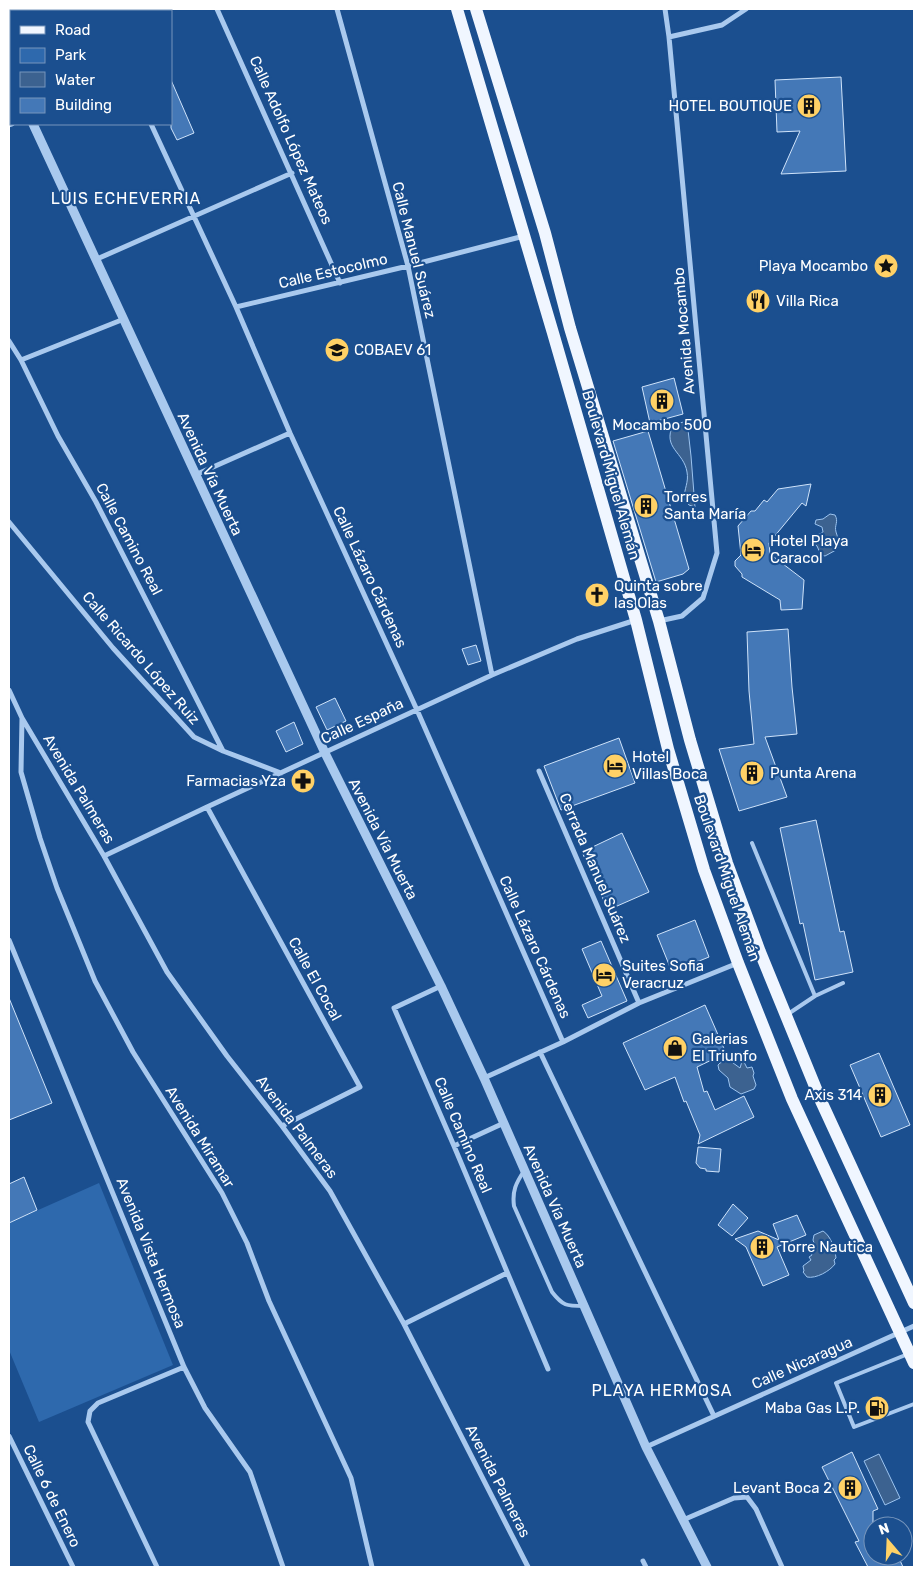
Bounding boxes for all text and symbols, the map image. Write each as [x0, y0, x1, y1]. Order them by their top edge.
legend [10, 10, 172, 125]
text: Road [55, 21, 91, 39]
text: Park [55, 46, 86, 64]
street label: Calle Adolfo López Mateos [246, 53, 336, 227]
text: Water [55, 71, 95, 89]
building icon: HOTEL BOUTIQUE [796, 93, 822, 119]
text: Building [55, 96, 112, 114]
place label: HOTEL BOUTIQUE [669, 97, 792, 115]
street label: Calle Manuel Suárez [388, 180, 440, 320]
district label: LUIS ECHEVERRIA [51, 189, 201, 208]
street label: Calle Estocolmo [277, 250, 389, 292]
place icon: Playa Mocambo [873, 253, 899, 279]
place label: Playa Mocambo [759, 257, 868, 275]
street label: Avenida Mocambo [669, 267, 699, 395]
restaurant icon: Villa Rica [745, 288, 771, 314]
place label: Villa Rica [776, 292, 839, 310]
school or university icon: COBAEV 61 [324, 337, 350, 363]
place label: COBAEV 61 [354, 341, 431, 359]
street label: Boulevard Miguel Alemán [578, 388, 644, 562]
building icon: Mocambo 500 [649, 388, 675, 414]
street label: Avenida Vía Muerta [174, 410, 246, 538]
place label: Mocambo 500 [612, 416, 712, 434]
street label: Calle Camino Real [92, 480, 166, 598]
place label: Torres Santa María [664, 488, 746, 523]
building icon: Torres Santa María [633, 493, 659, 519]
street label: Calle Lázaro Cárdenas [329, 503, 411, 651]
place label: Hotel Playa Caracol [770, 532, 849, 567]
hotel icon: Hotel Playa Caracol [740, 537, 766, 563]
place label: Quinta sobre las Olas [614, 577, 703, 612]
church icon: Quinta sobre las Olas [584, 582, 610, 608]
street label: Calle Ricardo López Ruiz [78, 588, 204, 728]
street label: Calle España [318, 694, 406, 748]
street label: Avenida Palmeras [39, 731, 119, 847]
place label: Hotel Villas Boca [632, 748, 708, 783]
hotel icon: Hotel Villas Boca [602, 753, 628, 779]
building icon: Punta Arena [739, 760, 765, 786]
place label: Punta Arena [770, 764, 856, 782]
pharmacy icon: Farmacias Yza [290, 768, 316, 794]
place label: Farmacias Yza [186, 772, 286, 790]
street label: Avenida Vía Muerta [345, 775, 421, 903]
street label: Cerrada Manuel Suárez [555, 790, 635, 946]
street label: Boulevard Miguel Alemán [690, 792, 764, 964]
street label: Calle Lázaro Cárdenas [495, 873, 575, 1021]
street label: Calle El Cocal [285, 934, 345, 1024]
place label: Suites Sofia Veracruz [622, 957, 704, 992]
hotel icon: Suites Sofia Veracruz [591, 962, 617, 988]
place label: Galerias El Triunfo [692, 1030, 757, 1065]
shop icon: Galerias El Triunfo [662, 1035, 688, 1061]
street label: Avenida Palmeras [252, 1072, 342, 1182]
street label: Calle Camino Real [430, 1074, 496, 1196]
building icon: Axis 314 [867, 1082, 893, 1108]
street label: Avenida Miramar [162, 1083, 239, 1191]
place label: Axis 314 [804, 1086, 862, 1104]
street label: Avenida Vía Muerta [520, 1141, 590, 1271]
street label: Avenida Vista Hermosa [113, 1175, 189, 1331]
building icon: Torre Nautica [749, 1234, 775, 1260]
place label: Torre Nautica [780, 1238, 873, 1256]
street label: Calle Nicaragua [749, 1333, 855, 1393]
district label: PLAYA HERMOSA [592, 1381, 732, 1400]
fuel station icon: Maba Gas L.P. [864, 1395, 890, 1421]
place label: Maba Gas L.P. [765, 1399, 860, 1417]
street label: Avenida Palmeras [462, 1422, 534, 1541]
street label: Calle 6 de Enero [19, 1442, 85, 1550]
building icon: Levant Boca 2 [837, 1475, 863, 1501]
place label: Levant Boca 2 [733, 1479, 832, 1497]
north arrow [863, 1516, 913, 1566]
text: N [876, 1520, 891, 1539]

